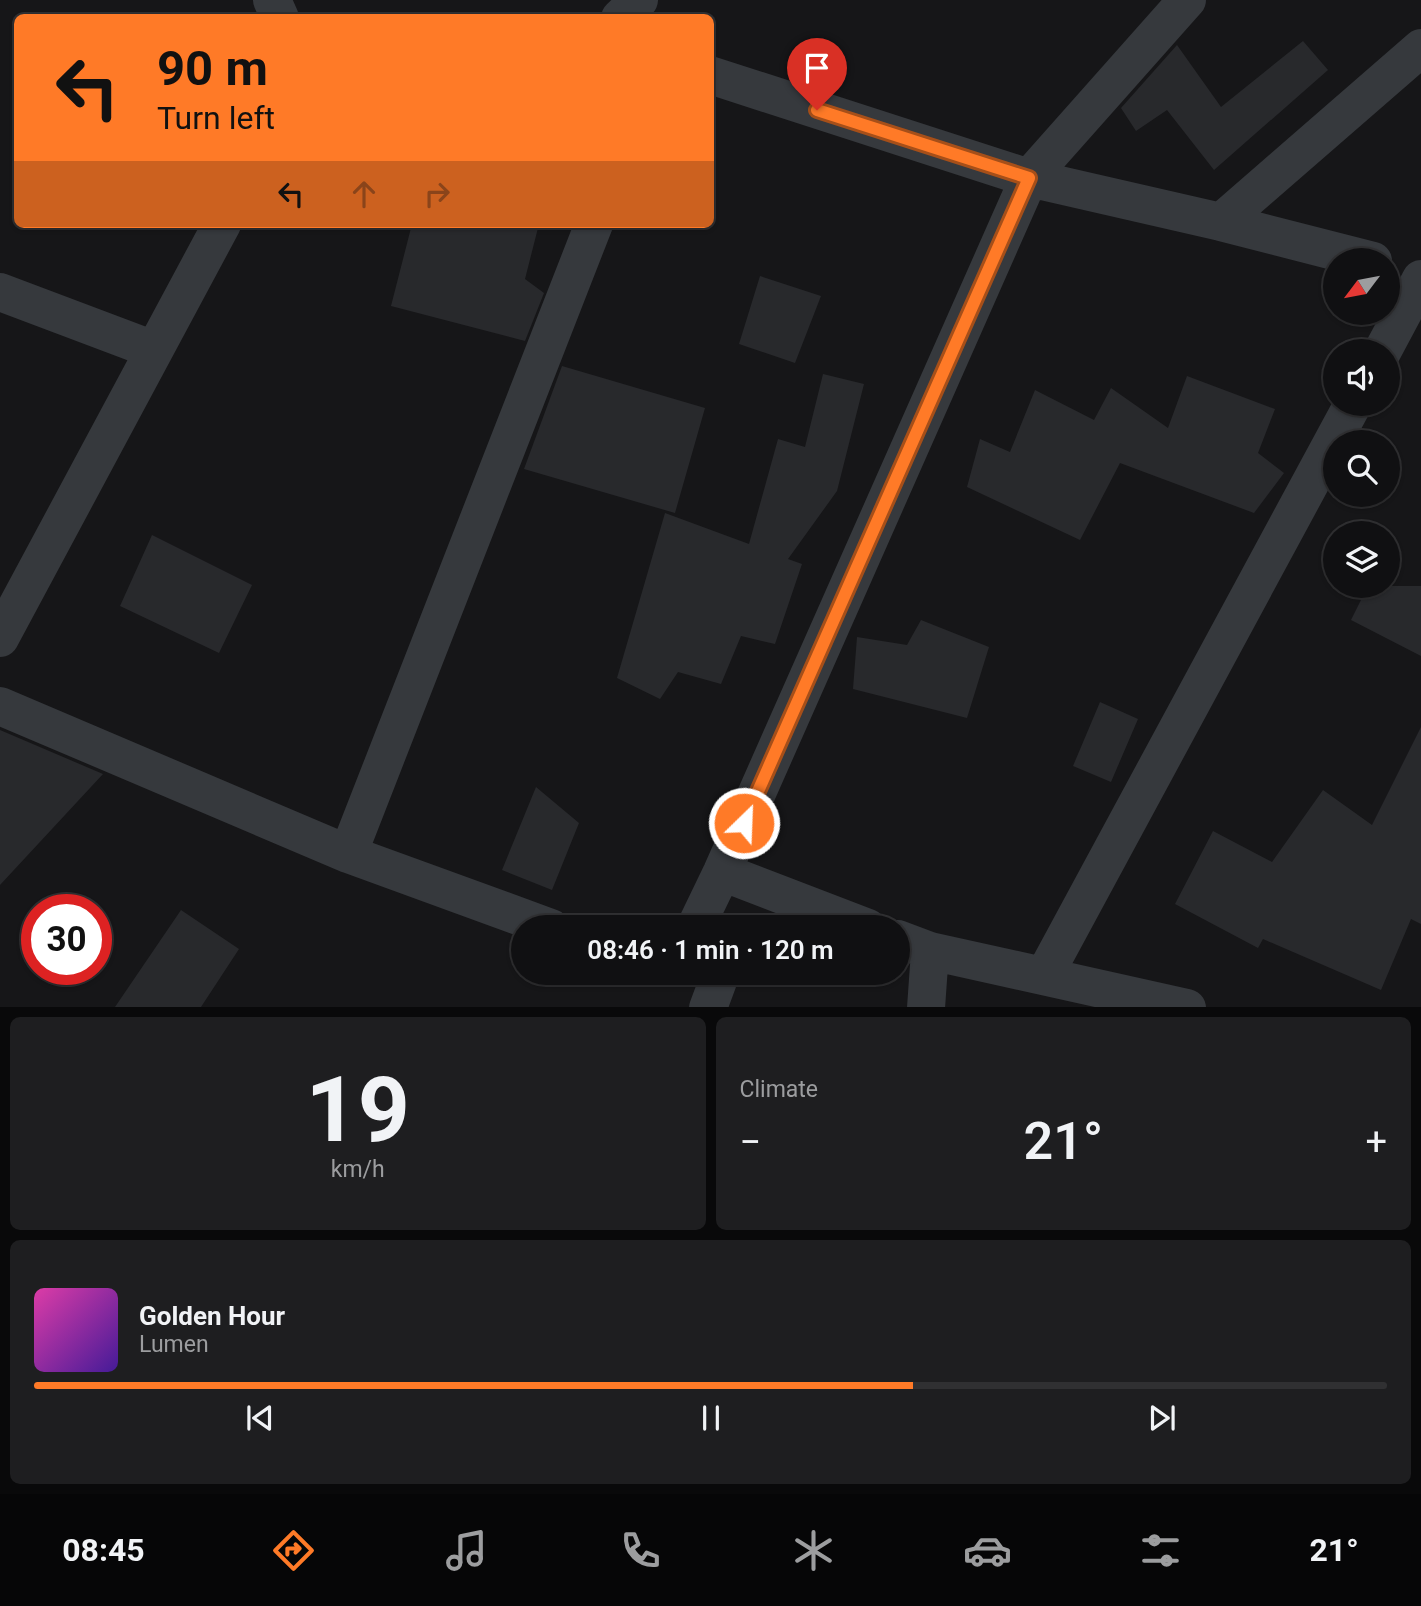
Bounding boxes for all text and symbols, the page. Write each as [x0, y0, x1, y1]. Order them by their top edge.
pin [787, 38, 847, 110]
text: 90 m [157, 40, 268, 97]
icon: left [42, 42, 133, 133]
icon: arrive [798, 49, 836, 87]
text: Turn left [157, 99, 275, 137]
icon: left [272, 175, 310, 213]
icon: ahead [345, 175, 383, 213]
icon: right [418, 175, 456, 213]
north arrow [1323, 248, 1400, 326]
map controls [1323, 248, 1400, 598]
button: sound [1323, 339, 1400, 416]
button: search [1323, 430, 1400, 507]
button: layers [1323, 521, 1400, 598]
position arrow [707, 786, 781, 860]
speed limit sign: 30 [21, 894, 112, 985]
text: 08:46 · 1 min · 120 m [587, 935, 834, 965]
text: 19 [306, 1057, 410, 1163]
text: Climate [740, 1076, 818, 1103]
text: 21° [1024, 1111, 1103, 1172]
text: − [740, 1120, 761, 1164]
text: + [1365, 1120, 1387, 1164]
text: km/h [331, 1156, 385, 1183]
text: Golden Hour [139, 1301, 285, 1331]
text: Lumen [139, 1331, 209, 1358]
icon: previous [241, 1399, 279, 1437]
icon: pause [692, 1399, 730, 1437]
icon: next [1143, 1399, 1181, 1437]
icon: directions [269, 1526, 318, 1575]
icon: music [442, 1526, 491, 1575]
icon: phone [616, 1526, 665, 1575]
icon: climate [789, 1526, 838, 1575]
icon: car [963, 1526, 1012, 1575]
icon: filters [1136, 1526, 1185, 1575]
text: 08:45 [62, 1531, 145, 1569]
text: 21° [1310, 1531, 1359, 1569]

